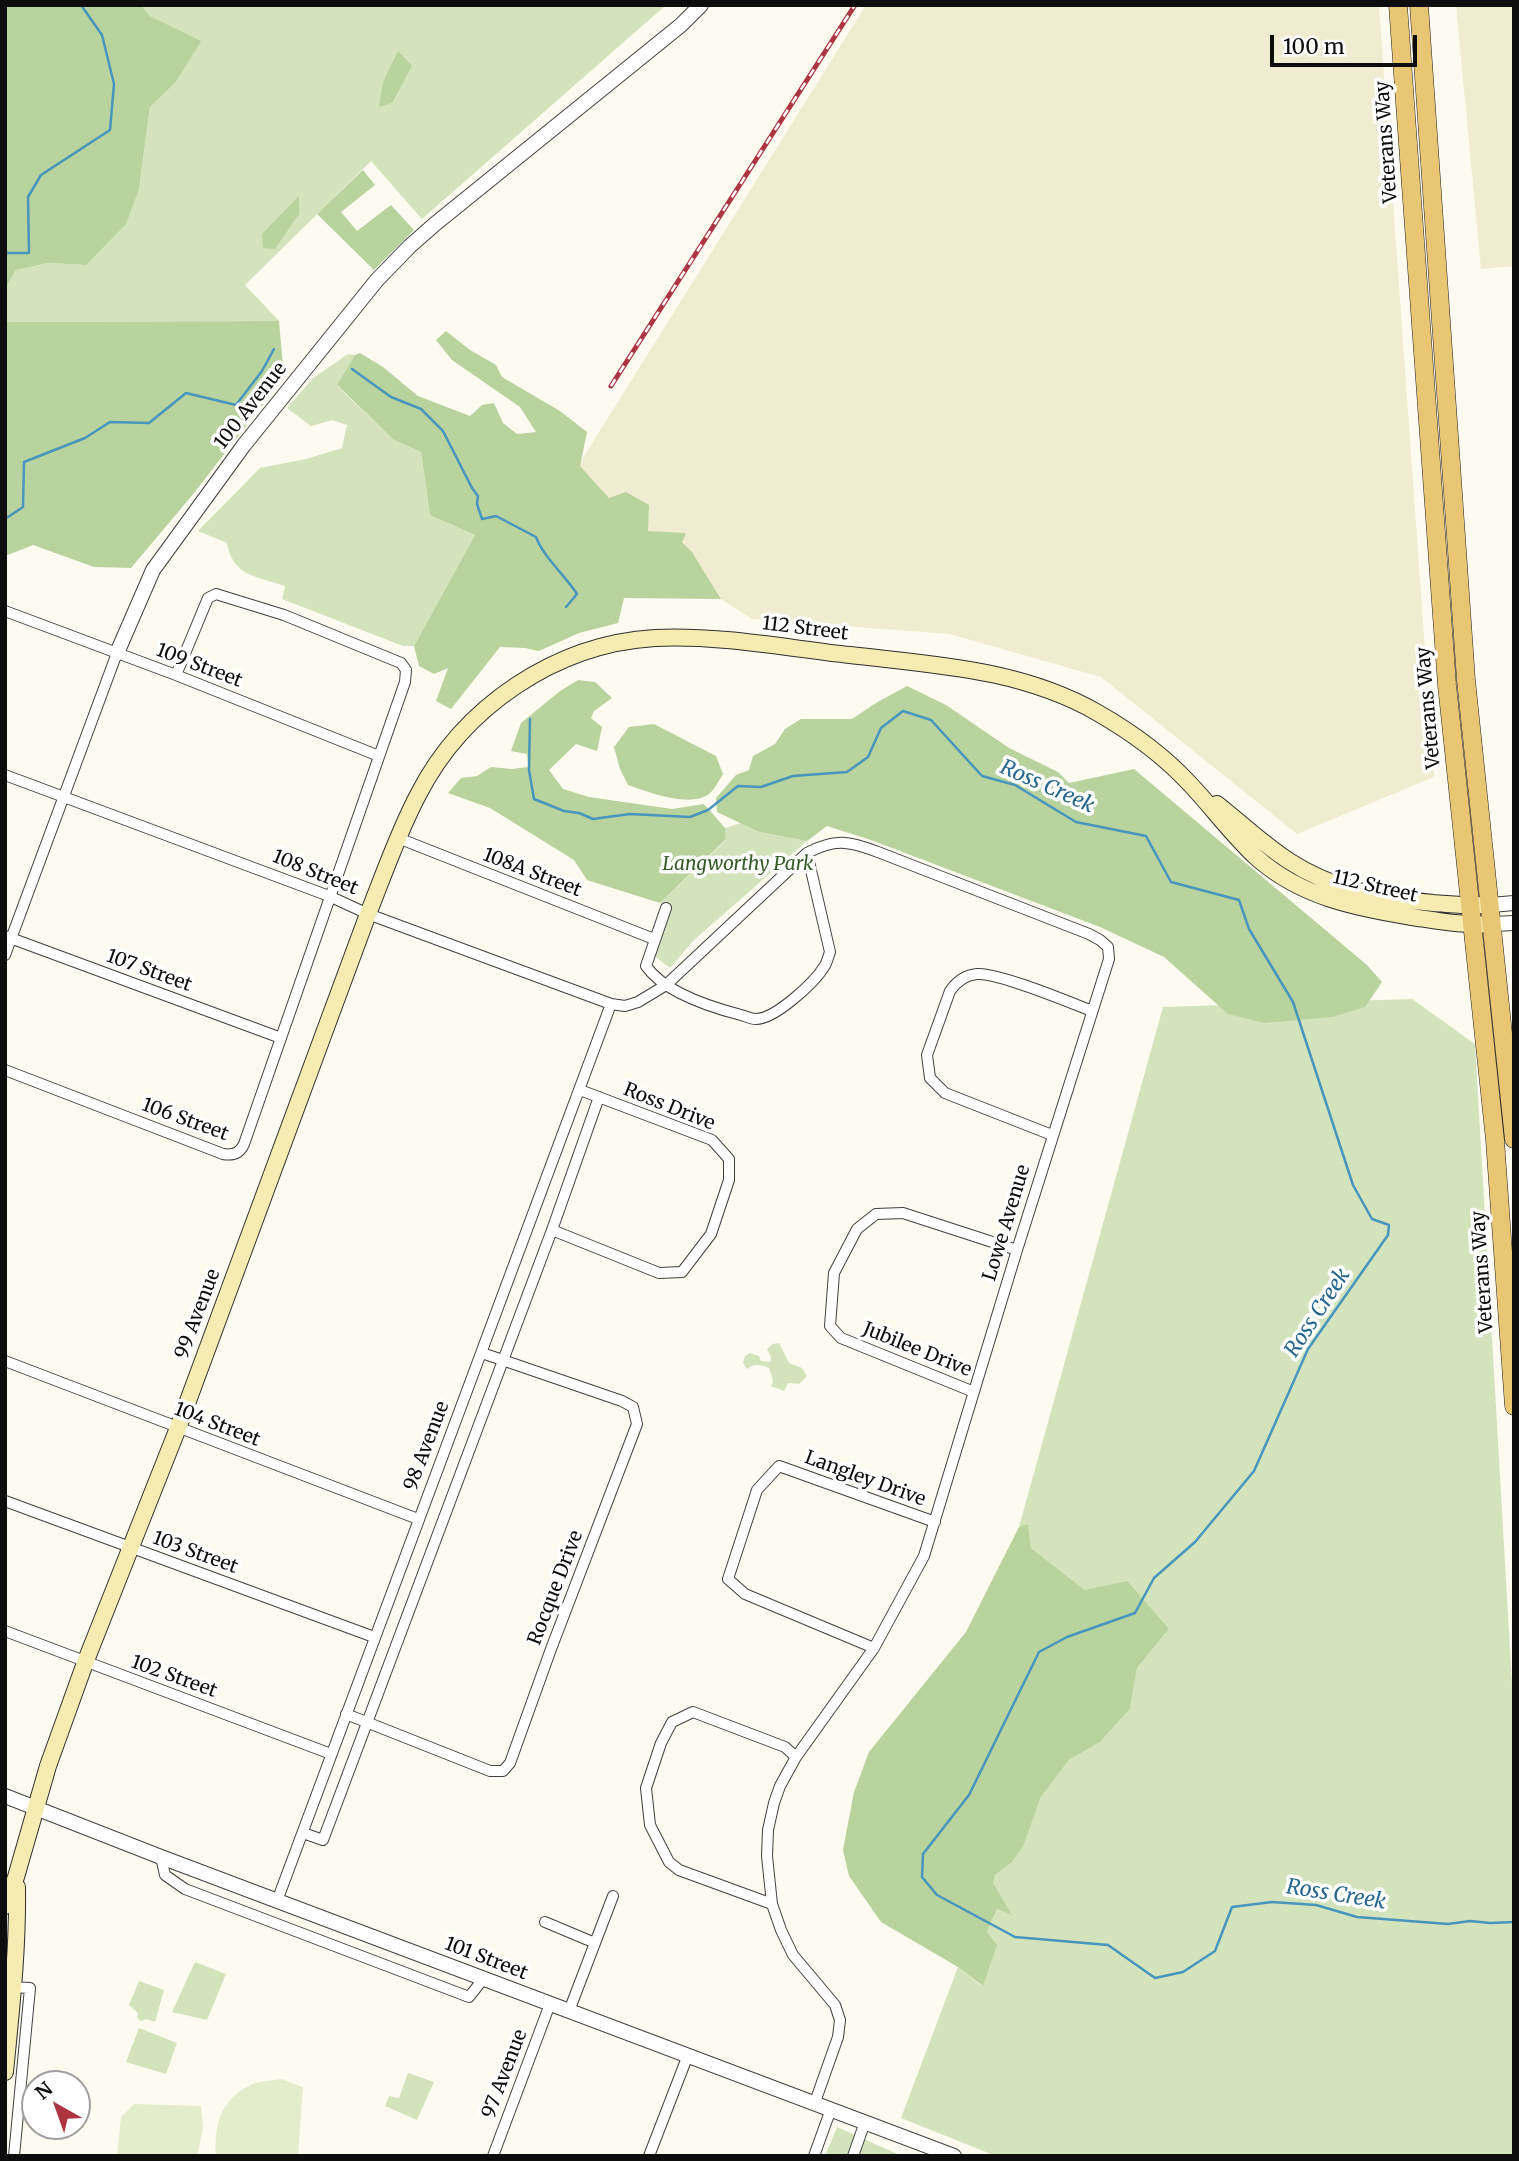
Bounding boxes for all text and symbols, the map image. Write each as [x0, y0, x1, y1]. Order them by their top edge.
scale bar [1274, 21, 1421, 65]
text: 100 m [1283, 33, 1345, 60]
street label: Veterans Way [1371, 80, 1403, 204]
street label: 100 Avenue [210, 358, 292, 454]
street label: 112 Street [761, 612, 849, 646]
street label: 109 Street [153, 639, 245, 693]
street label: Veterans Way [1412, 646, 1446, 770]
water label: Ross Creek [996, 755, 1098, 819]
street label: 108A Street [480, 844, 584, 902]
street label: 108 Street [269, 846, 361, 900]
park label: Langworthy Park [663, 854, 813, 876]
street label: 112 Street [1330, 866, 1420, 908]
street label: 107 Street [103, 945, 195, 997]
street label: Ross Drive [620, 1078, 718, 1136]
street label: 106 Street [139, 1094, 231, 1146]
street label: Lowe Avenue [979, 1162, 1035, 1284]
street label: Veterans Way [1467, 1210, 1499, 1334]
water label: Ross Creek [1280, 1264, 1356, 1362]
street label: 99 Avenue [170, 1266, 226, 1362]
street label: Jubilee Drive [859, 1318, 975, 1382]
street label: 104 Street [171, 1398, 263, 1452]
street label: 98 Avenue [400, 1398, 454, 1494]
street label: Langley Drive [801, 1447, 929, 1511]
street label: 103 Street [149, 1527, 241, 1579]
street label: Rocque Drive [524, 1528, 588, 1648]
street label: 102 Street [128, 1651, 220, 1703]
water label: Ross Creek [1284, 1875, 1388, 1915]
street label: 101 Street [441, 1933, 531, 1985]
street label: 97 Avenue [478, 2026, 532, 2122]
north arrow [21, 2070, 91, 2140]
text: N [30, 2076, 57, 2104]

